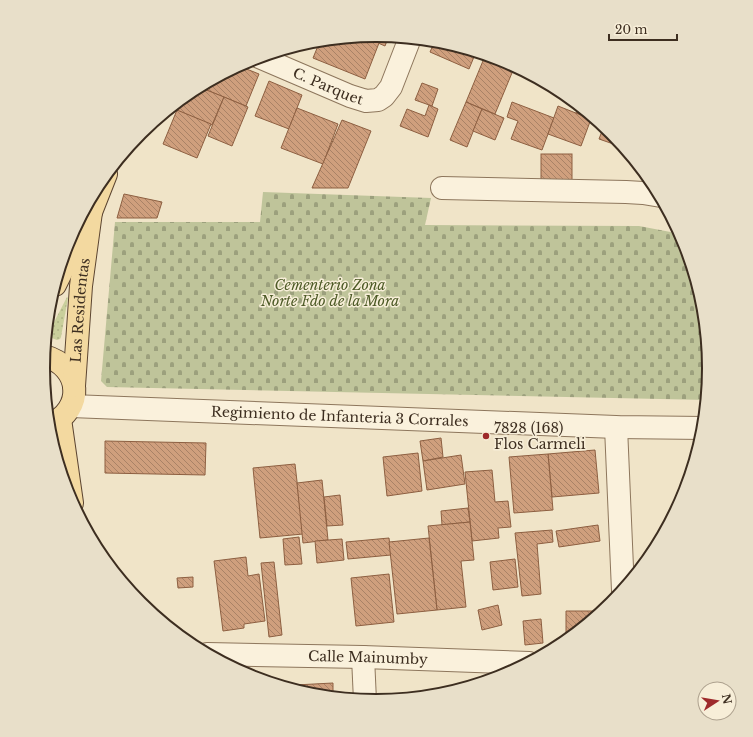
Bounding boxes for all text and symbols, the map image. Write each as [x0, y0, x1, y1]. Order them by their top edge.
scale bar [609, 16, 677, 42]
text: 20 m [615, 22, 647, 37]
street label: C. Parquet [290, 64, 366, 109]
street label: Las Residentas [67, 257, 94, 363]
park label: Cementerio Zona Norte Fdo de la Mora [260, 276, 399, 310]
street label: Regimiento de Infanteria 3 Corrales [211, 402, 469, 430]
place label: 7828 (168) Flos Carmeli [494, 419, 586, 453]
marker: 7828 (168) Flos Carmeli [481, 431, 491, 441]
street label: Calle Mainumby [308, 647, 428, 668]
north arrow [697, 681, 737, 721]
text: N [719, 692, 735, 706]

